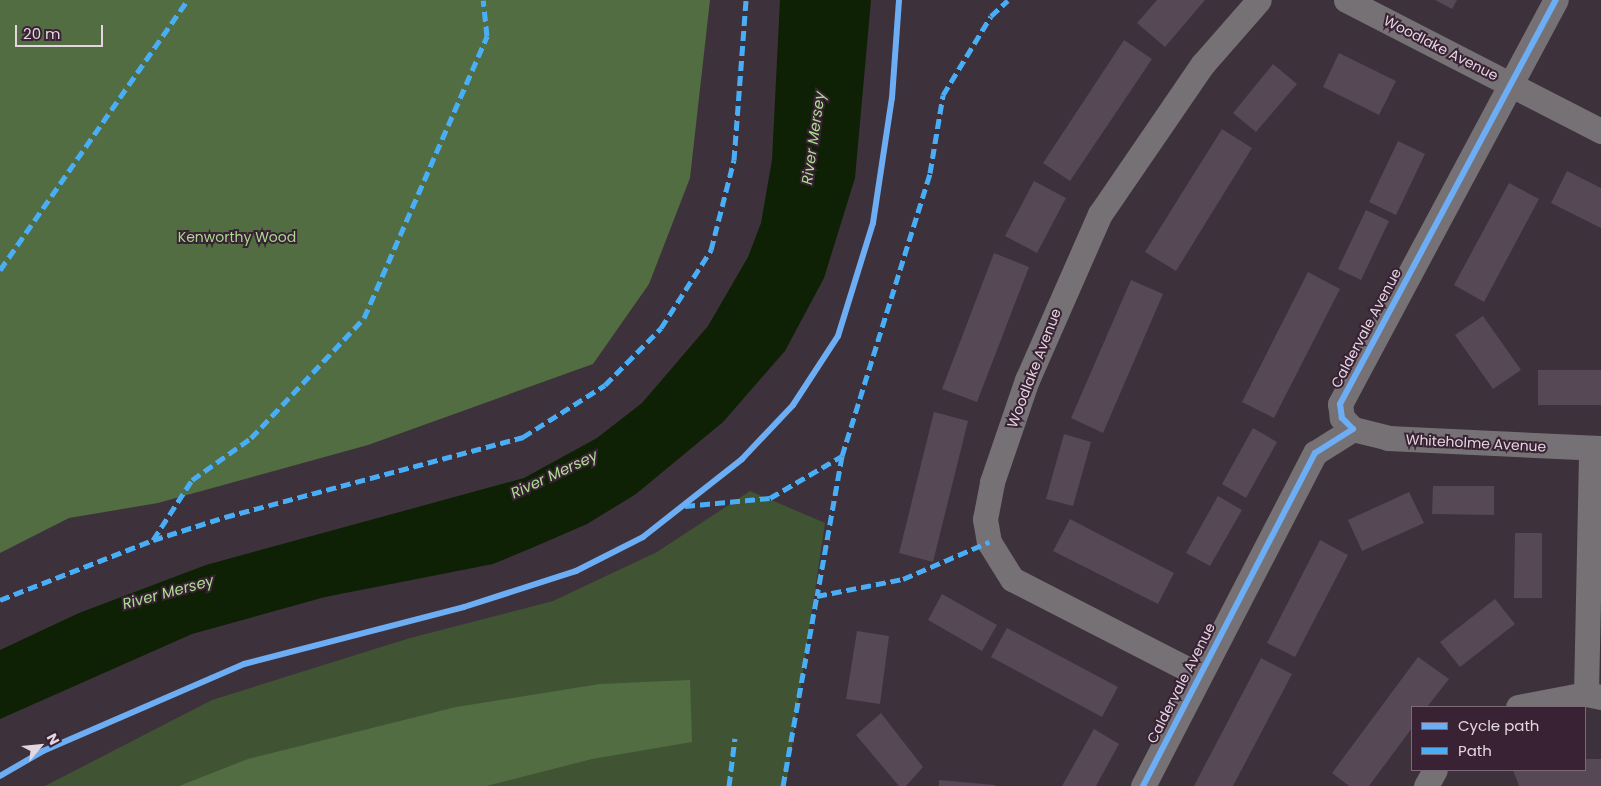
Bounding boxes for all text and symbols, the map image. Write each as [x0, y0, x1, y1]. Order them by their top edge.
street label: Woodlake Avenue [1381, 12, 1501, 84]
scale bar [18, 15, 105, 47]
text: 20 m [23, 23, 61, 44]
water label: River Mersey [798, 90, 828, 186]
park label: Kenworthy Wood [178, 229, 296, 245]
street label: Caldervale Avenue [1327, 265, 1405, 391]
street label: Woodlake Avenue [1004, 306, 1064, 430]
street label: Whiteholme Avenue [1405, 431, 1547, 455]
water label: River Mersey [508, 446, 600, 502]
water label: River Mersey [120, 571, 216, 613]
street label: Caldervale Avenue [1143, 620, 1219, 746]
legend [1411, 706, 1586, 771]
text: Cycle path [1458, 715, 1539, 736]
north arrow [15, 721, 65, 771]
text: N [42, 730, 65, 748]
text: Path [1458, 740, 1492, 761]

